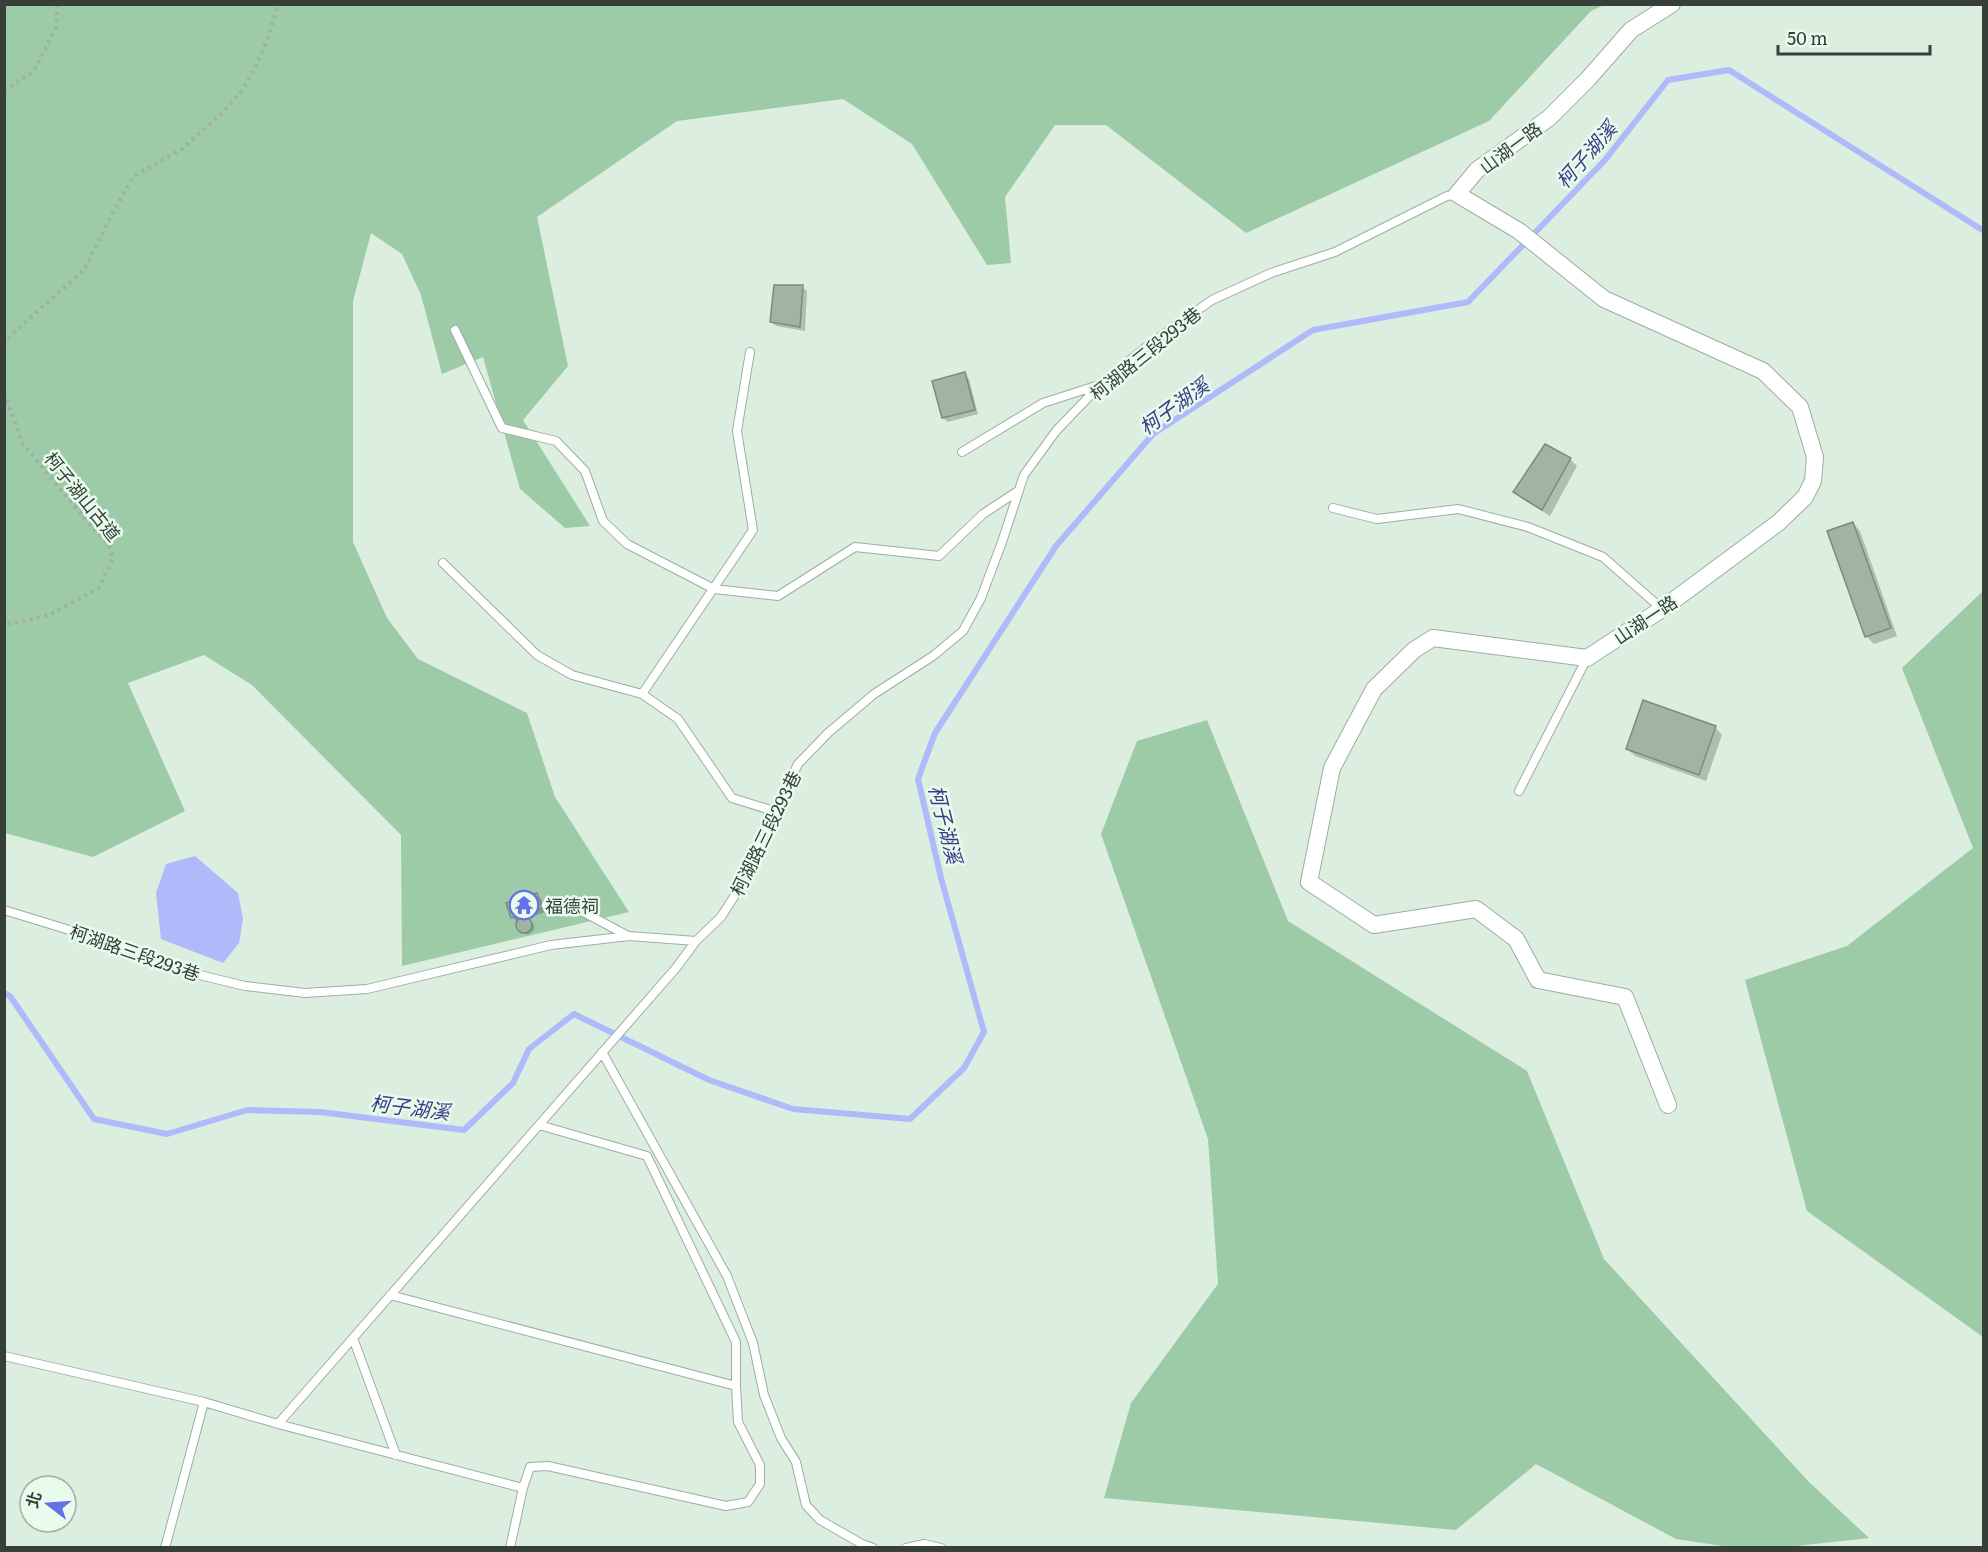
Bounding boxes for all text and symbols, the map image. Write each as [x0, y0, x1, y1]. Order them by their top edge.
scale bar [1778, 18, 1930, 56]
text: 50 m [1787, 24, 1828, 51]
water label: 柯子湖溪 [1547, 112, 1625, 194]
street label: 山湖一路 [1473, 115, 1547, 179]
street label: 柯湖路三段293巷 [1084, 300, 1206, 406]
water label: 柯子湖溪 [1132, 368, 1217, 441]
street label: 柯子湖山古道 [39, 446, 127, 546]
street label: 山湖一路 [1608, 588, 1682, 650]
street label: 柯湖路三段293巷 [723, 766, 807, 900]
water label: 柯子湖溪 [923, 782, 972, 869]
temple icon: 福德祠 [508, 889, 540, 921]
place label: 福德祠 [545, 892, 599, 919]
street label: 柯湖路三段293巷 [66, 917, 204, 987]
water label: 柯子湖溪 [368, 1086, 455, 1126]
north arrow [18, 1474, 78, 1534]
text: 北 [19, 1488, 47, 1510]

